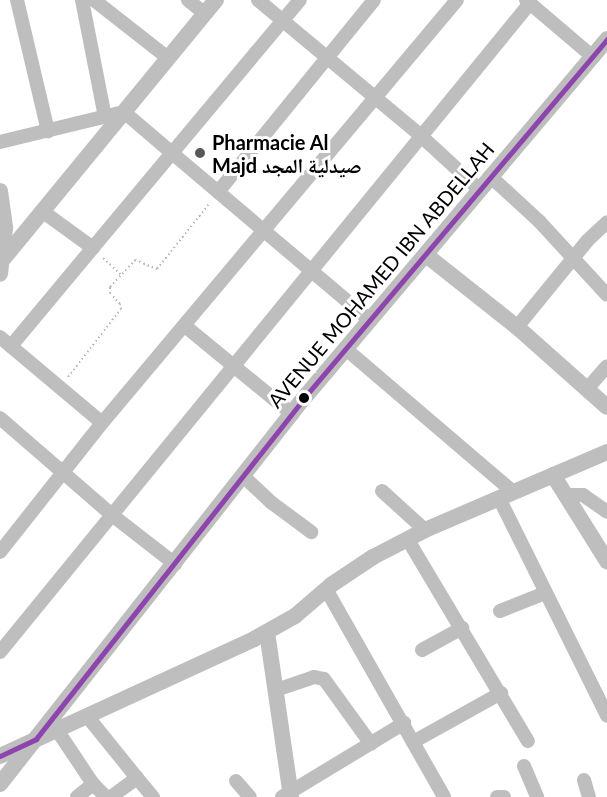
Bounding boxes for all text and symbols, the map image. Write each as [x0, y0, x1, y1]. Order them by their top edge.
place label: Pharmacie Al Majd صيدلية المجد [212, 130, 362, 177]
street label: AVENUE MOHAMED IBN ABDELLAH [263, 137, 499, 413]
marker: Pharmacie Al Majd صيدلية المجد [193, 146, 207, 160]
unlabelled marker [298, 392, 310, 404]

